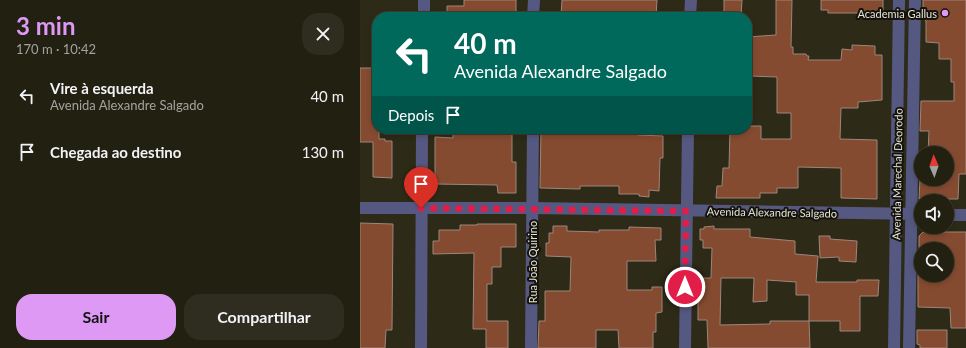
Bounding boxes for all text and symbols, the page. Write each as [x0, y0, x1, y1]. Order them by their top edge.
place label: Academia Gallus [857, 7, 937, 20]
marker: Academia Gallus [940, 8, 950, 18]
text: 3 min [16, 11, 76, 40]
button: close [302, 13, 344, 55]
text: 40 m [454, 26, 517, 60]
icon: left [388, 28, 440, 80]
text: 170 m · 10:42 [16, 41, 96, 57]
text: Avenida Alexandre Salgado [454, 60, 667, 82]
text: Vire à esquerda [50, 79, 154, 97]
icon: left [16, 85, 38, 107]
text: 40 m [310, 87, 344, 105]
text: Avenida Alexandre Salgado [50, 97, 204, 113]
icon: arrive [442, 104, 464, 126]
text: Depois [388, 106, 434, 124]
street label: Avenida Marechal Deorodo [889, 108, 905, 240]
icon: arrive [16, 141, 38, 163]
text: Chegada ao destino [50, 143, 181, 161]
text: 130 m [302, 143, 344, 161]
north arrow [914, 146, 954, 186]
map controls [914, 146, 954, 282]
pin [404, 167, 438, 208]
icon: arrive [410, 173, 432, 195]
button: sound [914, 194, 954, 234]
street label: Avenida Alexandre Salgado [707, 204, 837, 220]
street label: Rua João Quirino [526, 221, 539, 303]
button: search [914, 242, 954, 282]
position arrow [664, 266, 706, 308]
button: Sair [16, 294, 176, 340]
button: Compartilhar [184, 294, 344, 340]

